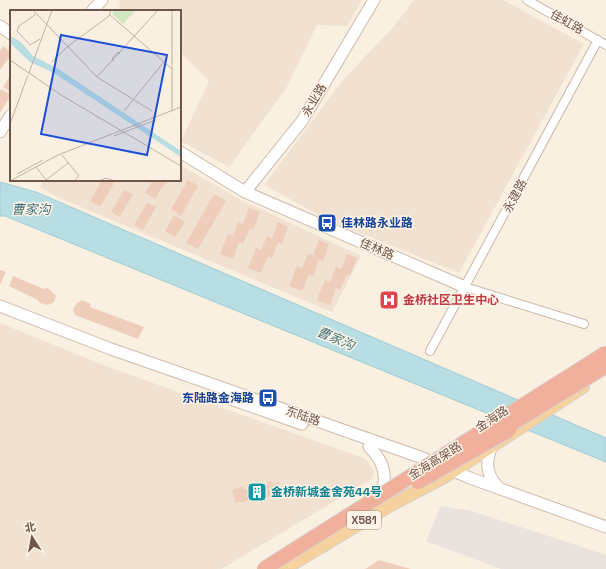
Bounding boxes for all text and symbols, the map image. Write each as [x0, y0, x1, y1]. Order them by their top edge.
street label: 佳虹路 [547, 6, 587, 38]
inset map [10, 10, 181, 181]
street label: 永业路 [298, 80, 330, 120]
street label: 永建路 [499, 176, 531, 216]
water label: 曹家沟 [11, 201, 52, 218]
bus stop icon: 佳林路永业路 [316, 212, 338, 234]
place label: 佳林路永业路 [341, 215, 413, 231]
street label: 佳林路 [357, 235, 397, 263]
hospital icon: 金桥社区卫生中心 [378, 289, 400, 311]
place label: 金桥社区卫生中心 [403, 292, 499, 308]
water label: 曹家沟 [315, 323, 359, 355]
bus stop icon: 东陆路金海路 [257, 387, 279, 409]
place label: 东陆路金海路 [182, 390, 254, 406]
street label: 金海路 [473, 402, 511, 436]
street label: 东陆路 [283, 403, 323, 429]
street label: 金海高架路 [405, 438, 465, 484]
building icon: 金桥新城金舍苑44号 [246, 481, 268, 503]
place label: 金桥新城金舍苑44号 [271, 484, 382, 500]
road number: X581 [347, 511, 381, 529]
north arrow [12, 517, 52, 557]
text: 北 [23, 519, 37, 535]

